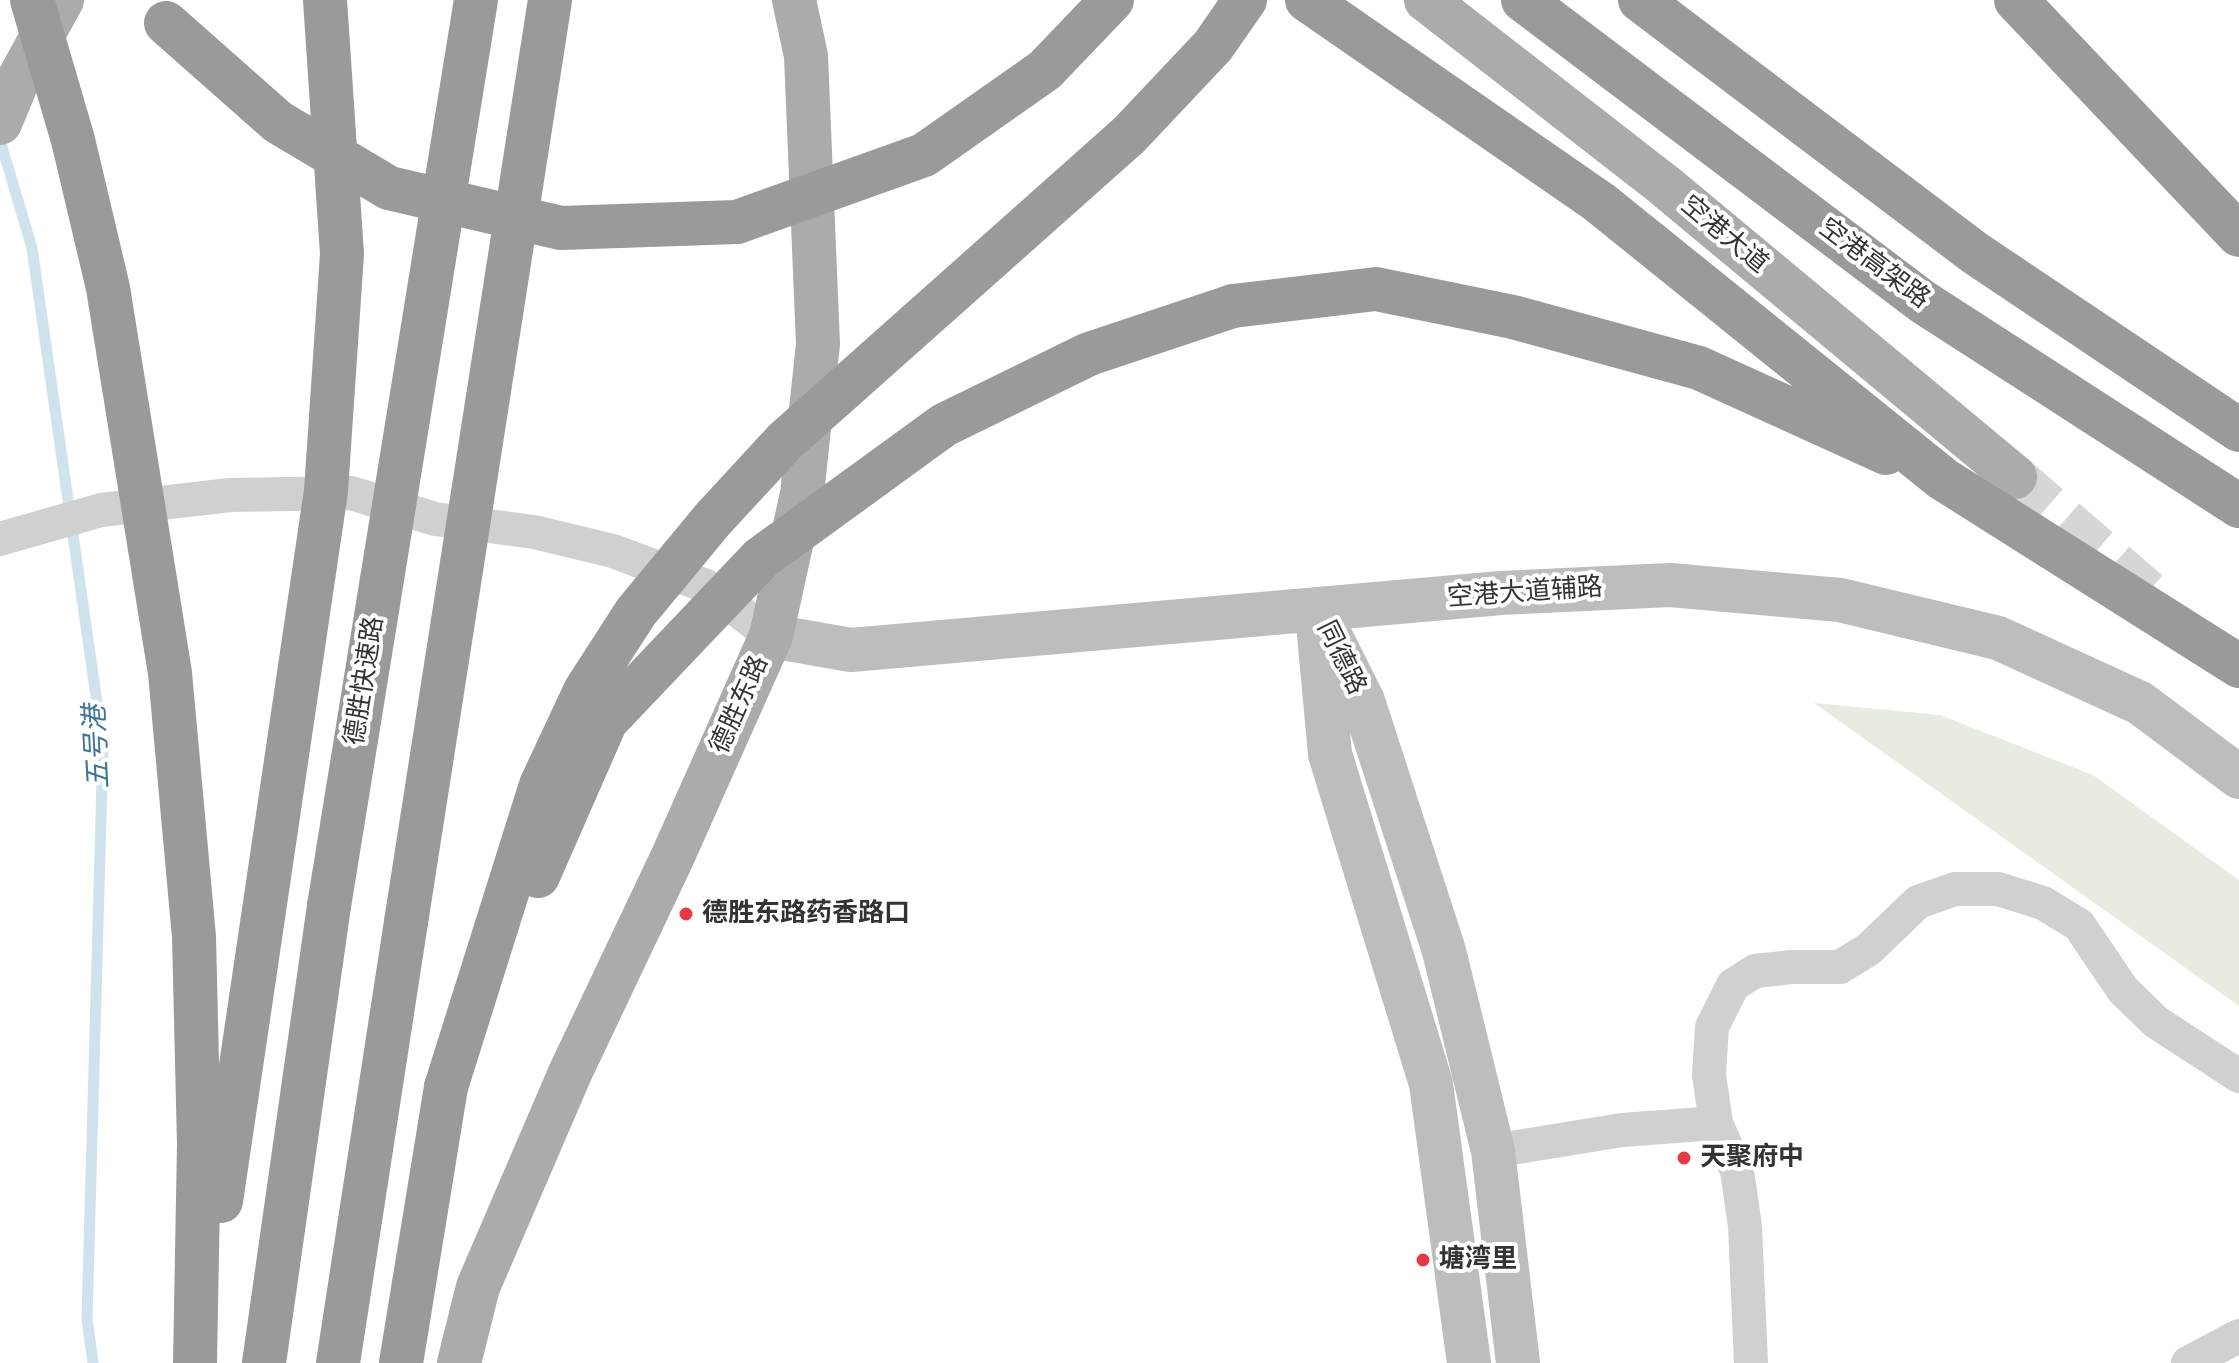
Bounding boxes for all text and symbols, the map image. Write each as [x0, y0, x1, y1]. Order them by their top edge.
street label: 空港大道 [1674, 190, 1774, 280]
street label: 空港高架路 [1813, 212, 1935, 316]
street label: 空港大道辅路 [1446, 572, 1604, 614]
street label: 德胜快速路 [339, 614, 391, 748]
street label: 同德路 [1310, 616, 1372, 700]
street label: 德胜东路 [705, 651, 775, 759]
water label: 五号港 [79, 704, 117, 790]
place label: 德胜东路药香路口 [702, 898, 910, 930]
marker: 德胜东路药香路口 [677, 905, 695, 923]
place label: 天聚府中 [1700, 1142, 1804, 1174]
marker: 天聚府中 [1675, 1149, 1693, 1167]
place label: 塘湾里 [1439, 1244, 1517, 1276]
marker: 塘湾里 [1414, 1251, 1432, 1269]

